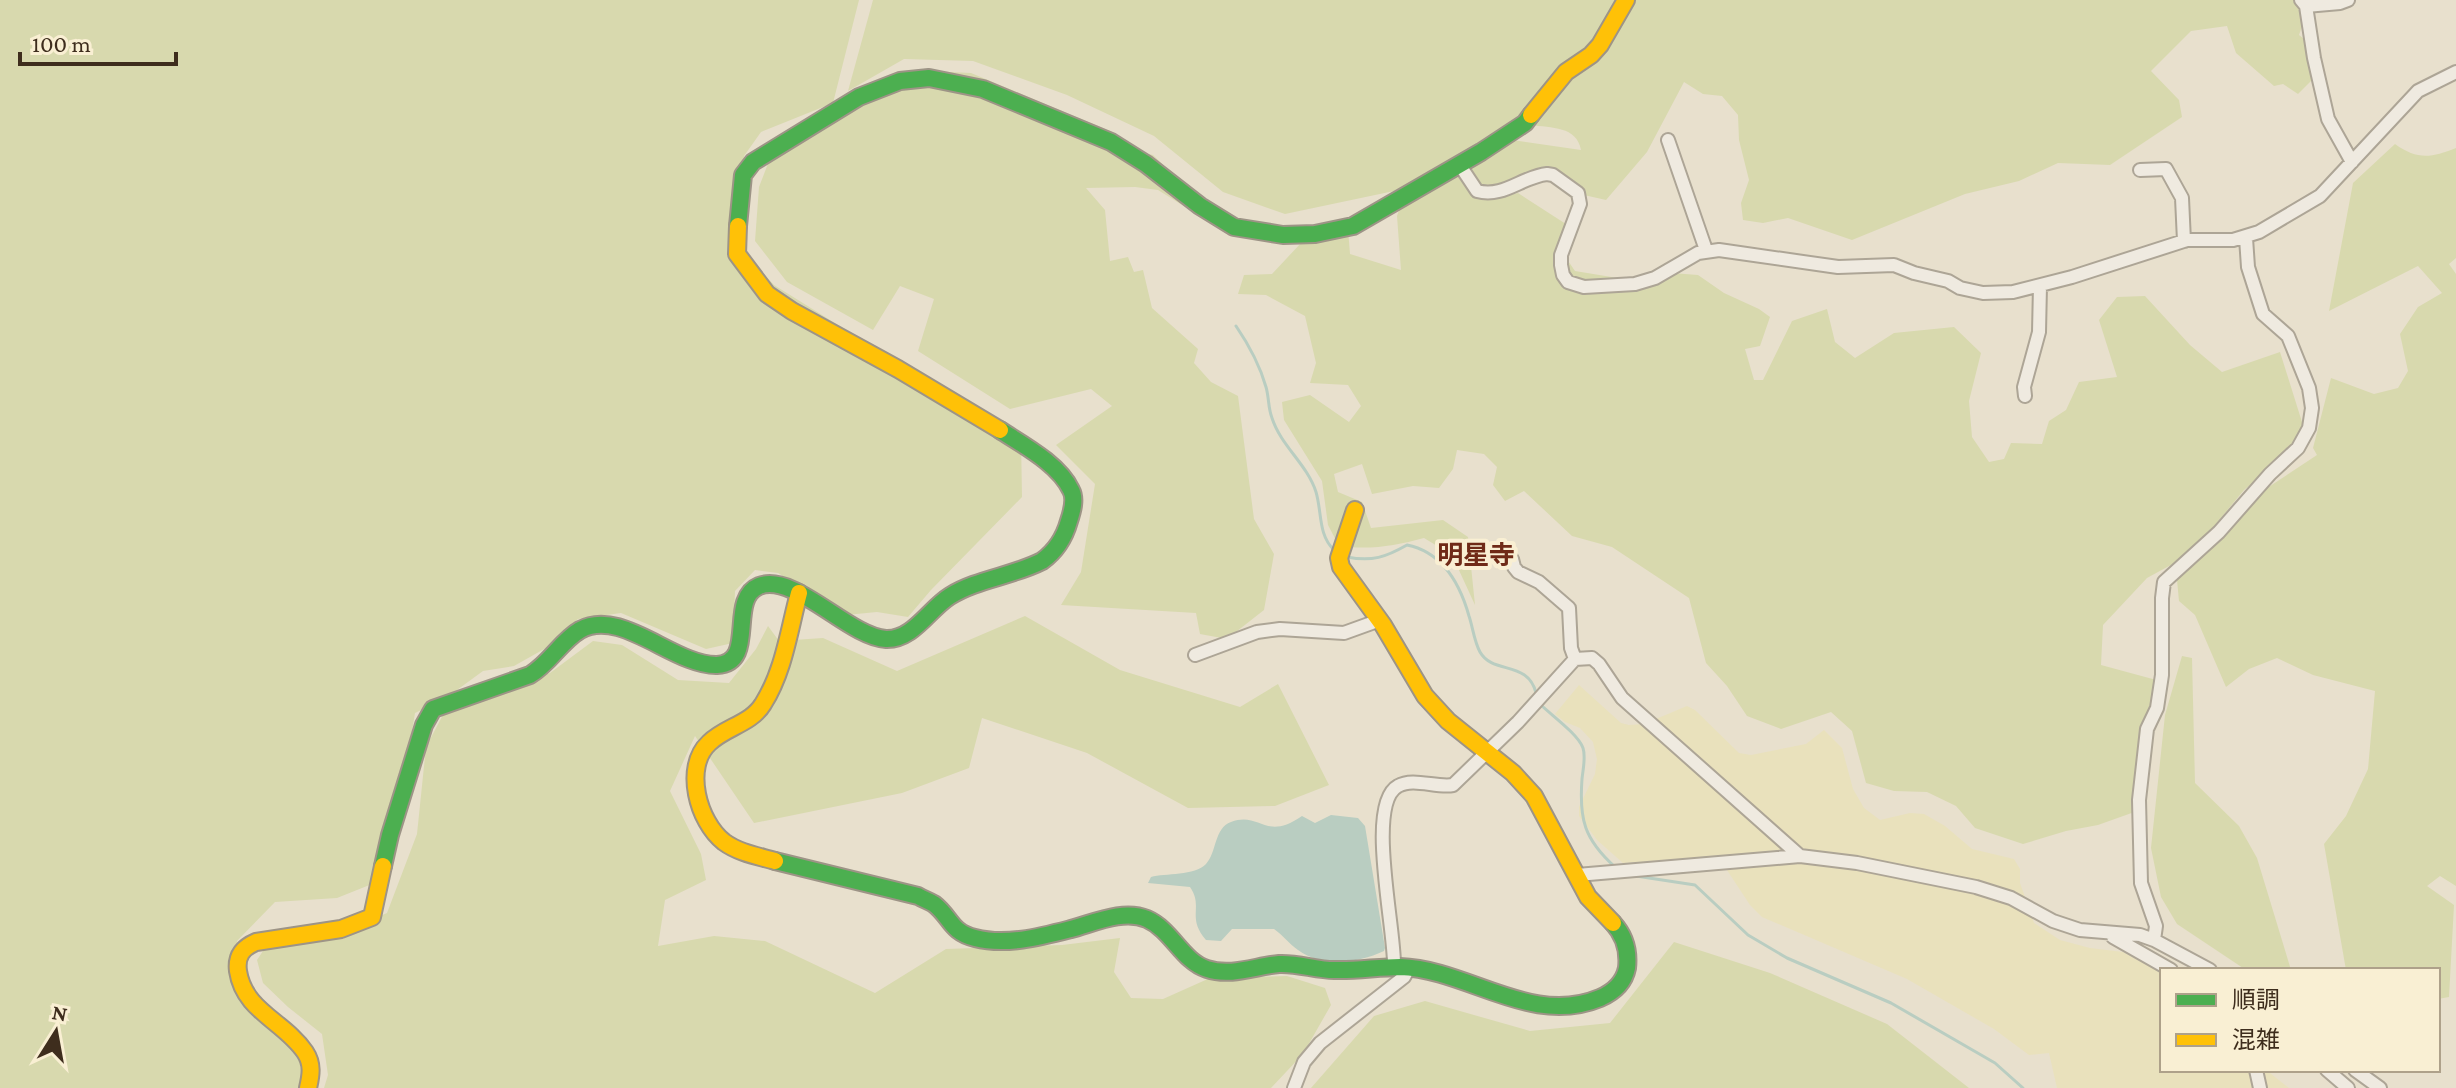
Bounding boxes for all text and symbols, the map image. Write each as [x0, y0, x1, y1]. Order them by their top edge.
scale bar [20, 16, 176, 66]
text: 100 m [32, 30, 91, 57]
district label: 明星寺 [1437, 541, 1515, 570]
legend [2160, 968, 2440, 1072]
text: 順調 [2232, 986, 2280, 1013]
north arrow [16, 992, 96, 1072]
text: N [50, 999, 69, 1027]
text: 混雑 [2232, 1026, 2280, 1053]

